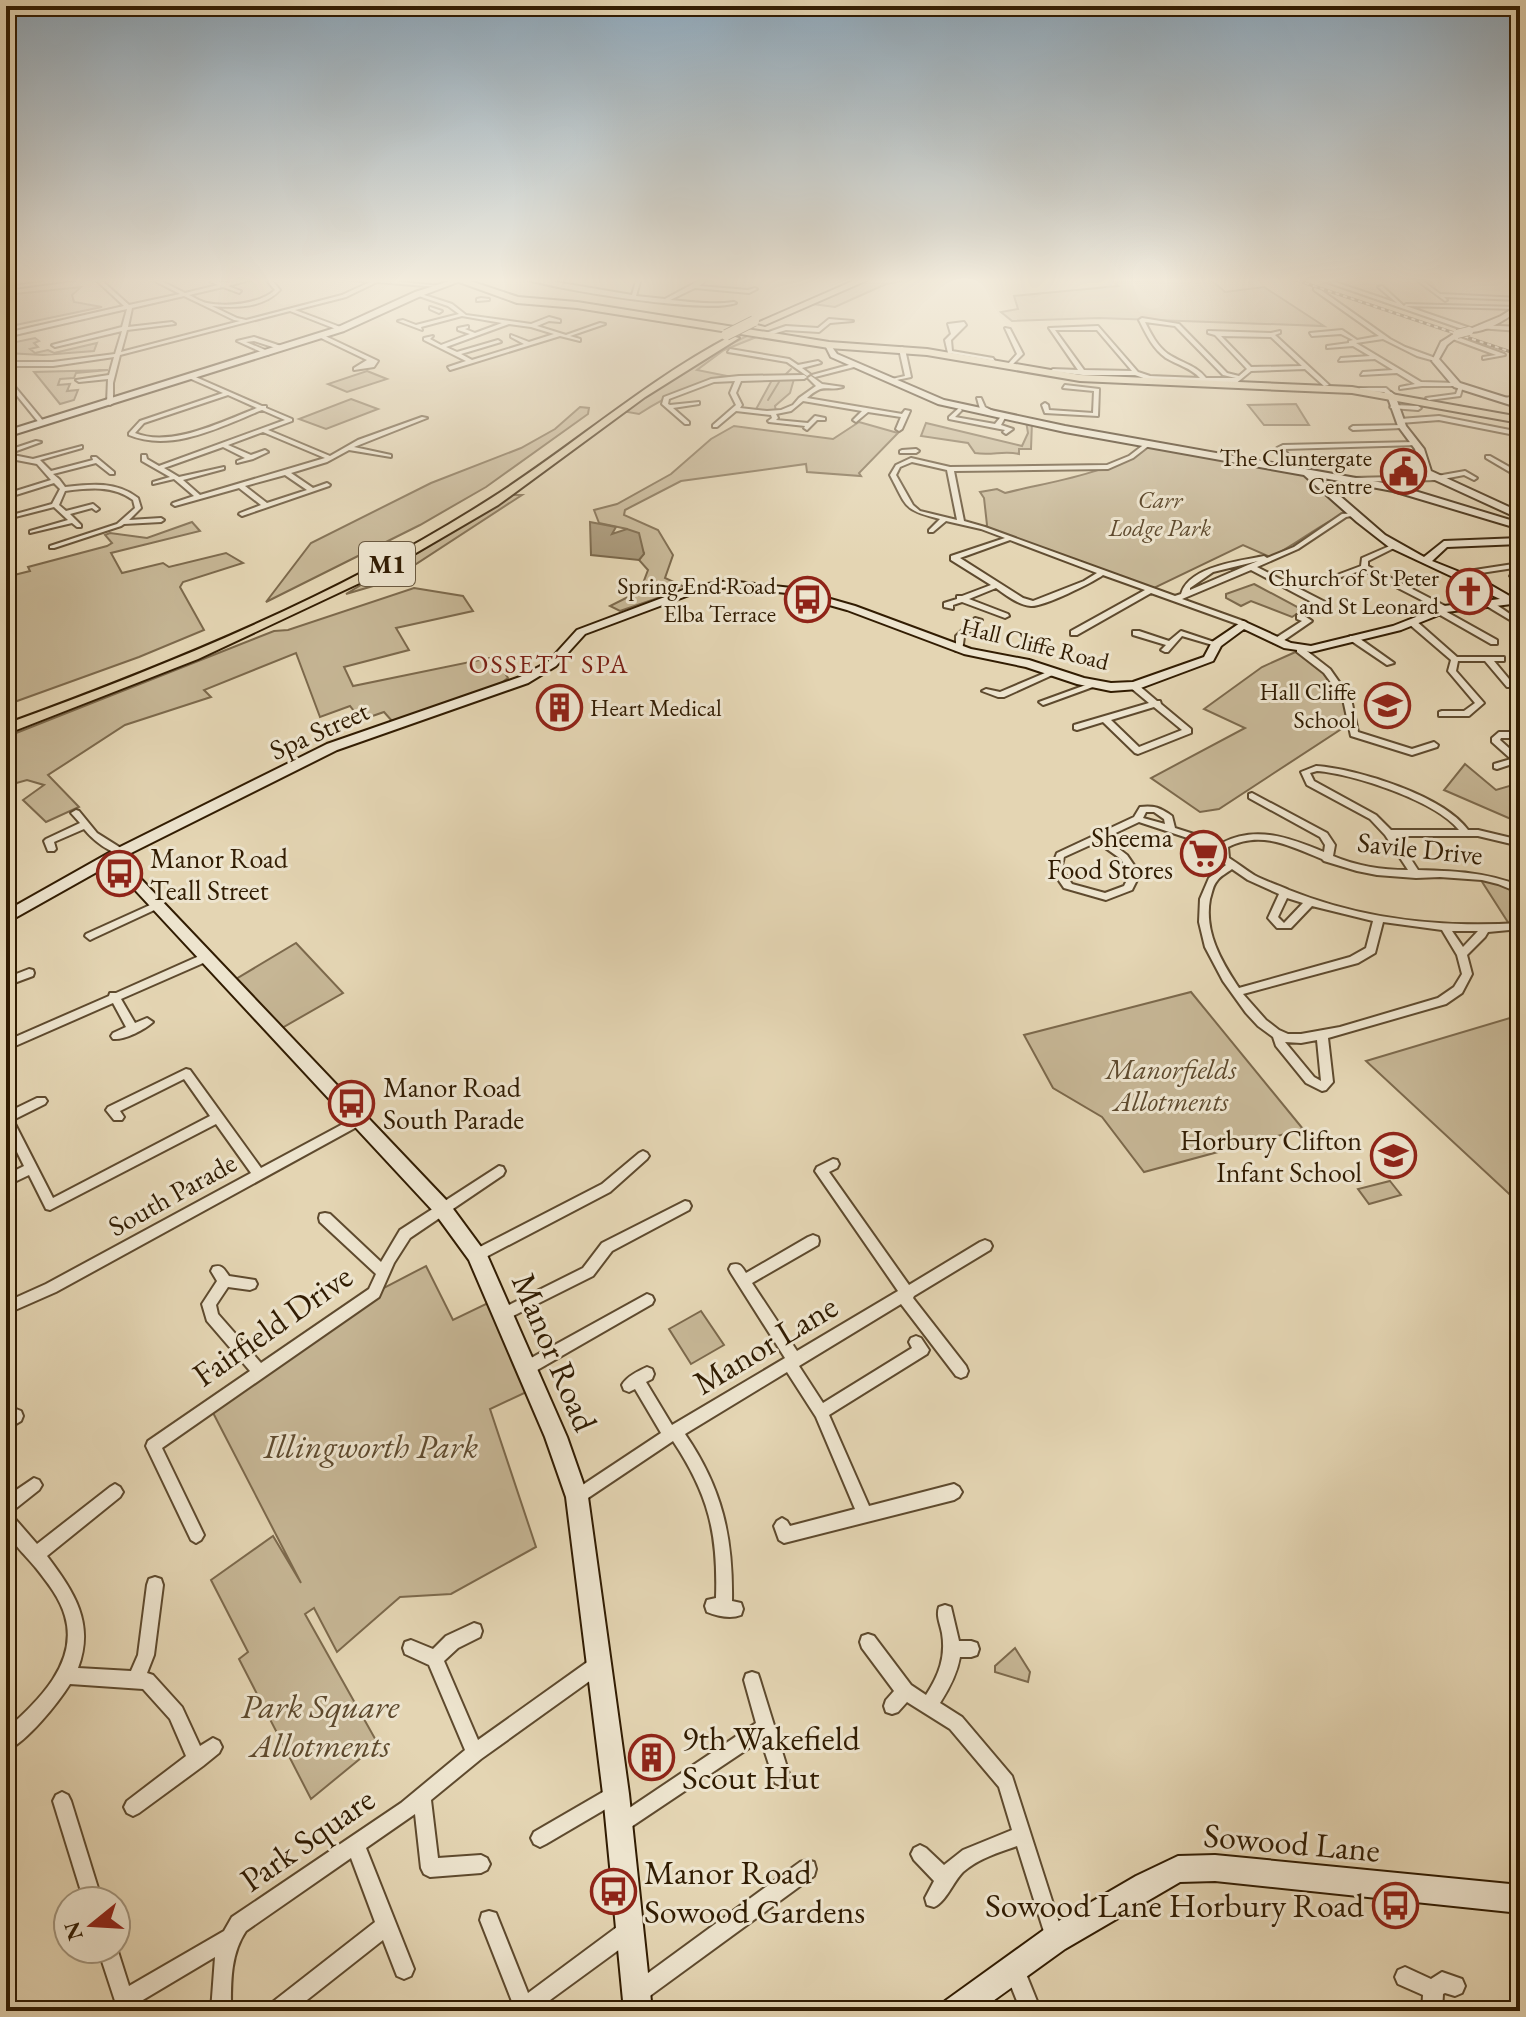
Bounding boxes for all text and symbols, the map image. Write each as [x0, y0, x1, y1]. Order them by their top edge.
place label: The Cluntergate Centre [1219, 442, 1372, 501]
public building icon: The Cluntergate Centre [1379, 448, 1427, 496]
park label: Carr Lodge Park [1108, 484, 1211, 543]
road number: M1 [359, 542, 415, 586]
place label: Church of St Peter and St Leonard [1268, 562, 1440, 621]
church icon: Church of St Peter and St Leonard [1446, 568, 1494, 616]
place label: Spring End Road Elba Terrace [617, 570, 777, 629]
bus stop icon: Spring End Road Elba Terrace [783, 576, 831, 624]
street label: Hall Cliffe Road [958, 610, 1113, 677]
district label: OSSETT SPA [469, 647, 629, 681]
place label: Hall Cliffe School [1259, 676, 1356, 735]
school or university icon: Hall Cliffe School [1363, 682, 1411, 730]
building icon: Heart Medical [535, 684, 583, 732]
street label: Spa Street [264, 692, 375, 768]
place label: Heart Medical [590, 692, 722, 723]
place label: Sheema Food Stores [1047, 819, 1174, 887]
street label: Savile Drive [1356, 824, 1485, 872]
supermarket icon: Sheema Food Stores [1180, 829, 1228, 877]
place label: Manor Road Teall Street [150, 840, 289, 908]
bus stop icon: Manor Road Teall Street [95, 850, 143, 898]
park label: Manorfields Allotments [1103, 1051, 1237, 1119]
place label: Manor Road South Parade [383, 1069, 524, 1137]
bus stop icon: Manor Road South Parade [328, 1079, 376, 1127]
place label: Horbury Clifton Infant School [1180, 1122, 1362, 1190]
school or university icon: Horbury Clifton Infant School [1369, 1132, 1417, 1180]
street label: South Parade [101, 1144, 243, 1244]
street label: Fairfield Drive [183, 1254, 361, 1396]
street label: Manor Road [502, 1266, 608, 1438]
street label: Manor Lane [685, 1284, 845, 1404]
park label: Illingworth Park [263, 1424, 478, 1468]
park label: Park Square Allotments [241, 1684, 400, 1767]
place label: 9th Wakefield Scout Hut [682, 1716, 861, 1799]
building icon: 9th Wakefield Scout Hut [627, 1734, 675, 1782]
street label: Park Square [231, 1777, 383, 1901]
street label: Sowood Lane [1202, 1812, 1382, 1872]
place label: Manor Road Sowood Gardens [644, 1850, 865, 1933]
bus stop icon: Manor Road Sowood Gardens [589, 1868, 637, 1916]
bus stop icon: Sowood Lane Horbury Road [1371, 1881, 1419, 1929]
place label: Sowood Lane Horbury Road [985, 1883, 1365, 1927]
north arrow [52, 1885, 132, 1965]
text: N [57, 1918, 90, 1944]

